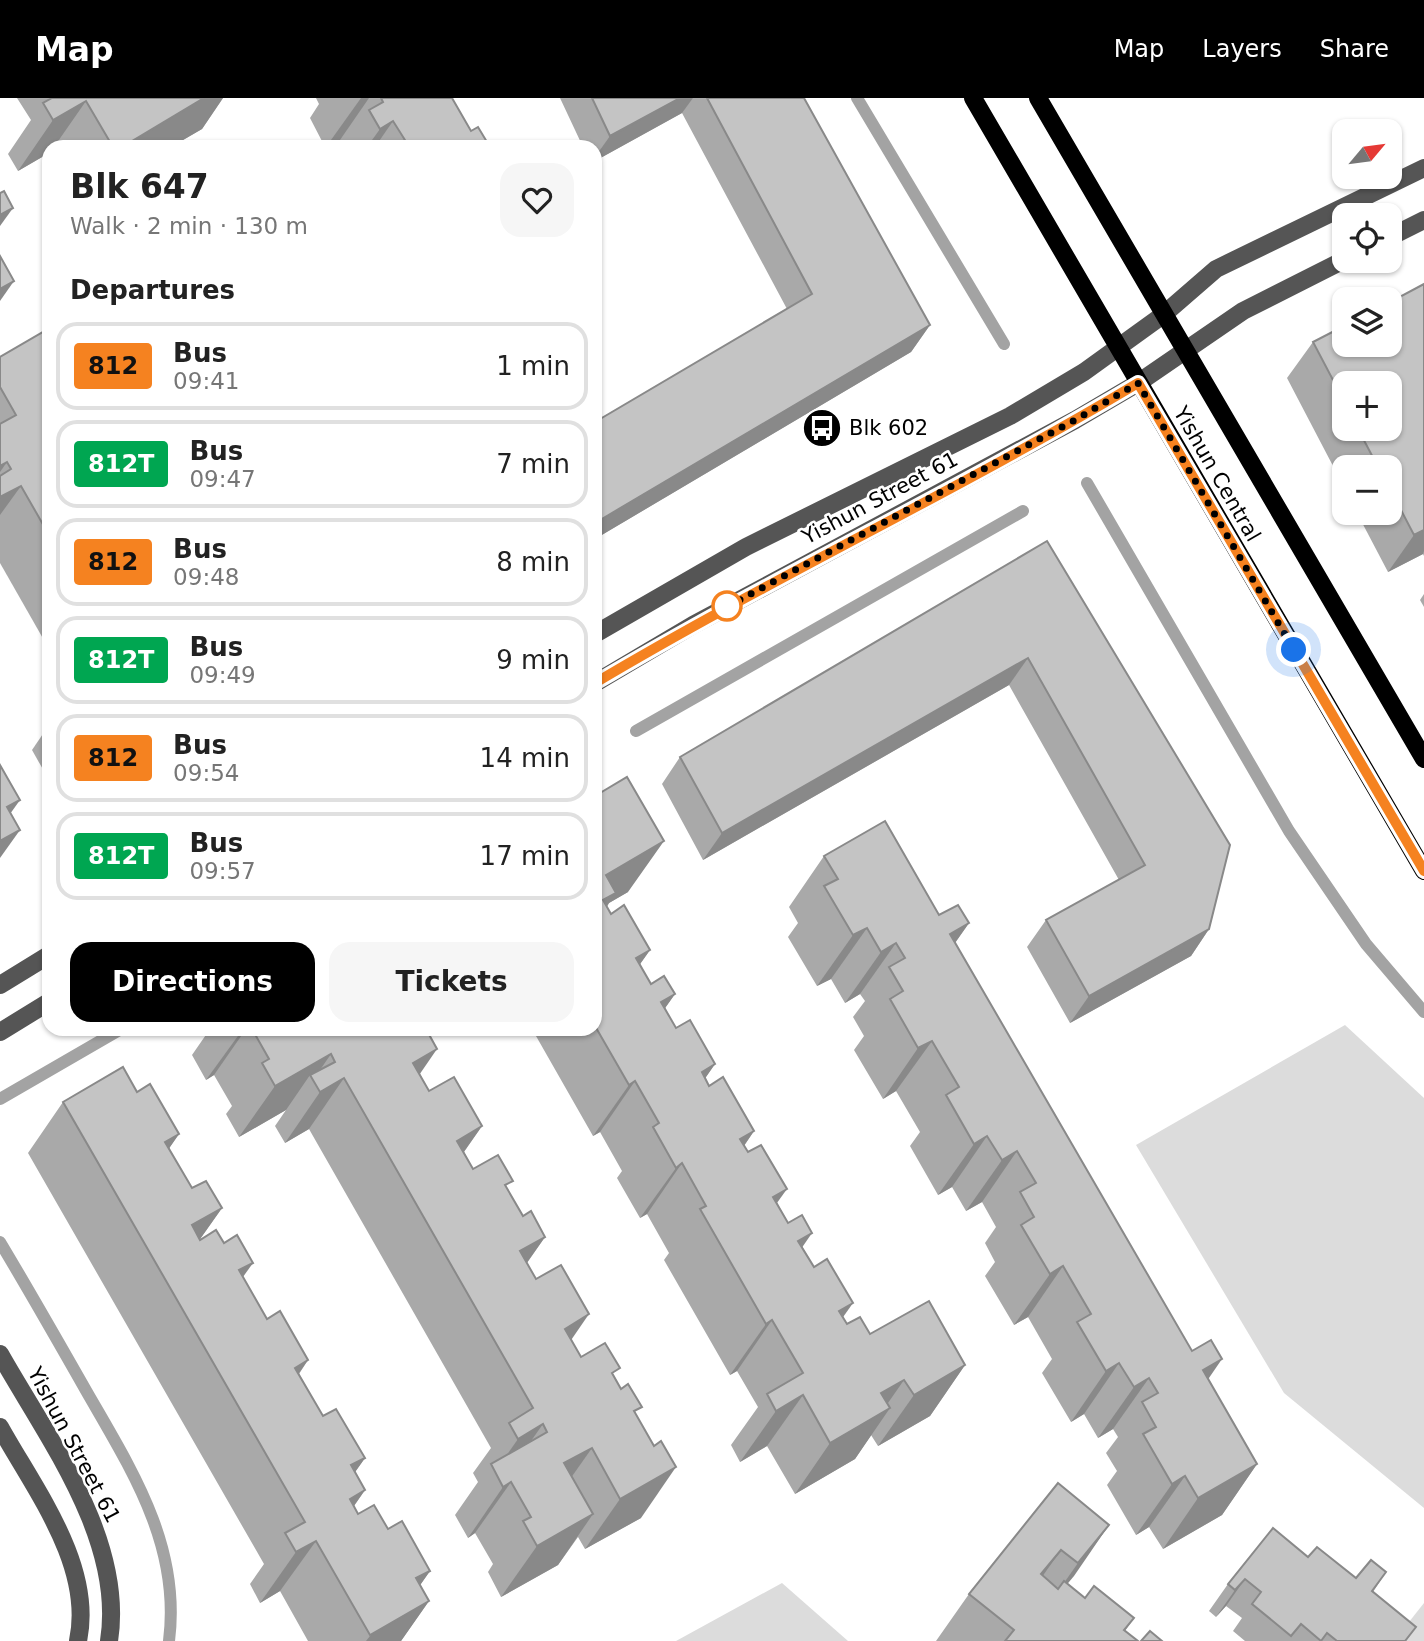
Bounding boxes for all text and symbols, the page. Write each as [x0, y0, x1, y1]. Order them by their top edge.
text: Map [35, 30, 114, 69]
text: Map [1114, 35, 1164, 63]
text: Layers [1202, 35, 1282, 63]
text: Share [1320, 35, 1389, 63]
north arrow [1332, 119, 1402, 189]
map controls [1332, 119, 1402, 525]
button: heart [500, 163, 574, 237]
text: Blk 647 [70, 167, 209, 206]
button: locate [1332, 203, 1402, 273]
text: Walk · 2 min · 130 m [70, 213, 308, 239]
text: Departures [70, 275, 235, 305]
button: layers [1332, 287, 1402, 357]
text: Bus [173, 338, 227, 368]
text: 1 min [496, 351, 570, 381]
text: 812 [88, 352, 138, 380]
text: 09:41 [173, 368, 239, 394]
button: + [1332, 371, 1402, 441]
street label: Yishun Central [1168, 401, 1265, 546]
bus stop icon: Blk 602 [801, 407, 843, 449]
place label: Blk 602 [849, 416, 928, 440]
text: Bus [189, 436, 243, 466]
street label: Yishun Street 61 [797, 447, 962, 550]
text: 7 min [496, 449, 570, 479]
text: 812T [88, 450, 154, 478]
button: − [1332, 455, 1402, 525]
text: 09:47 [189, 466, 256, 492]
text: Bus [173, 534, 227, 564]
text: 8 min [496, 547, 570, 577]
text: 812 [88, 548, 138, 576]
text: 09:48 [173, 564, 239, 590]
unlabelled marker [712, 591, 742, 621]
text: Bus [189, 632, 243, 662]
your location [1276, 632, 1311, 667]
text: 9 min [496, 645, 570, 675]
text: 812T [88, 646, 154, 674]
text: 09:49 [189, 662, 256, 688]
text: Bus [173, 730, 227, 760]
text: 14 min [480, 743, 570, 773]
text: 812 [88, 744, 138, 772]
text: 09:54 [173, 760, 239, 786]
text: Bus [189, 828, 243, 858]
text: 17 min [480, 841, 570, 871]
text: 812T [88, 842, 154, 870]
text: 09:57 [189, 858, 256, 884]
button: Directions [70, 942, 315, 1022]
button: Tickets [329, 942, 574, 1022]
street label: Yishun Street 61 [22, 1362, 125, 1527]

